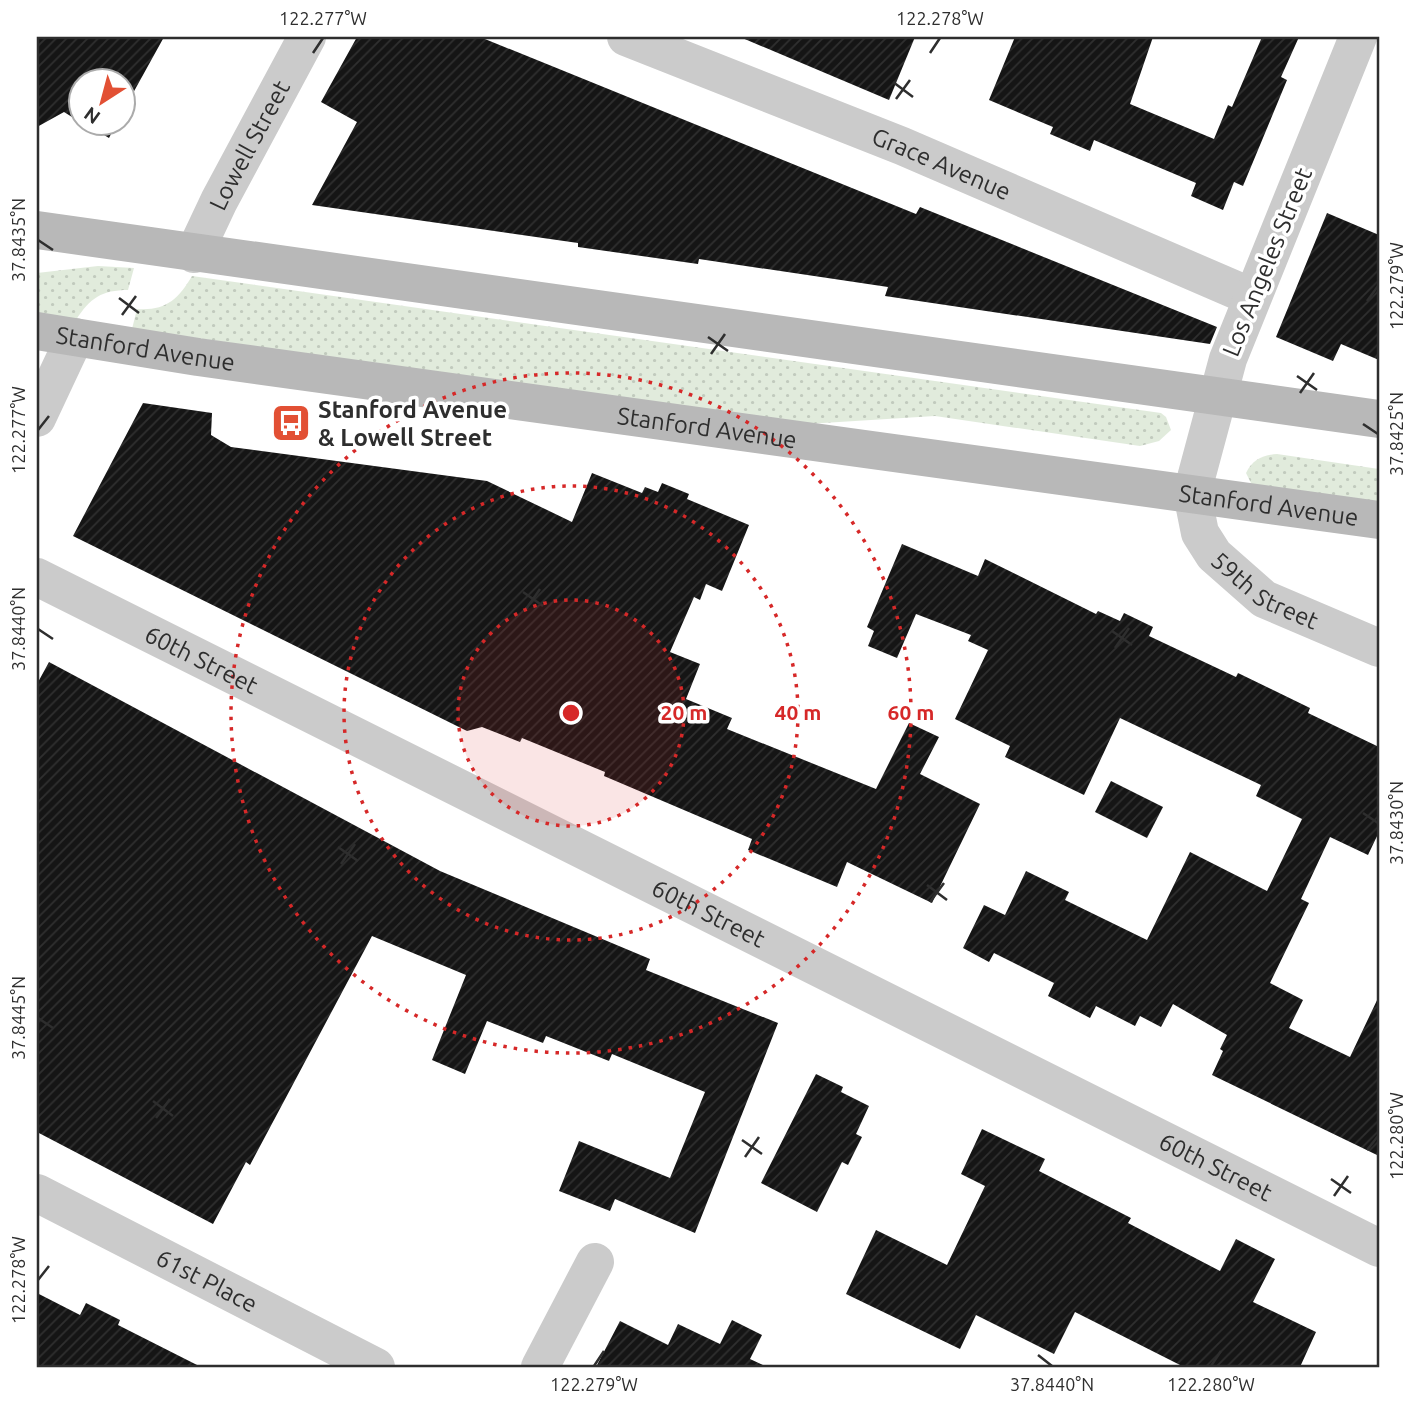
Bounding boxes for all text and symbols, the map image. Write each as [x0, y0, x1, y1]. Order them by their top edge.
text: 122.277°W [279, 8, 367, 28]
text: 122.278°W [896, 8, 984, 28]
north arrow [66, 66, 136, 136]
street label: Lowell Street [203, 75, 295, 214]
text: N [80, 103, 104, 129]
street label: Grace Avenue [868, 122, 1015, 205]
street label: Los Angeles Street [1217, 163, 1317, 360]
text: 37.8435°N [8, 198, 28, 282]
text: 122.279°W [1386, 242, 1406, 330]
street label: Stanford Avenue [54, 321, 237, 375]
text: 122.277°W [8, 386, 28, 474]
text: 37.8425°N [1386, 392, 1406, 476]
place label: Stanford Avenue & Lowell Street [318, 396, 507, 451]
bus stop icon: Stanford Avenue & Lowell Street [270, 402, 312, 444]
street label: Stanford Avenue [616, 402, 798, 453]
street label: Stanford Avenue [1177, 479, 1360, 531]
street label: 59th Street [1206, 546, 1323, 634]
text: 37.8440°N [8, 587, 28, 671]
street label: 60th Street [141, 620, 263, 699]
text: 20 m [661, 700, 707, 724]
text: 40 m [775, 700, 821, 724]
text: 60 m [888, 700, 934, 724]
centre of rings [559, 701, 583, 725]
text: 37.8430°N [1386, 781, 1406, 865]
street label: 60th Street [648, 873, 770, 953]
text: 37.8445°N [8, 976, 28, 1060]
text: 122.280°W [1386, 1092, 1406, 1180]
street label: 60th Street [1155, 1127, 1277, 1206]
text: 122.278°W [8, 1236, 28, 1324]
street label: 61st Place [152, 1243, 262, 1317]
text: 122.279°W [550, 1374, 638, 1394]
text: 37.8440°N [1010, 1374, 1094, 1394]
text: 122.280°W [1167, 1374, 1255, 1394]

